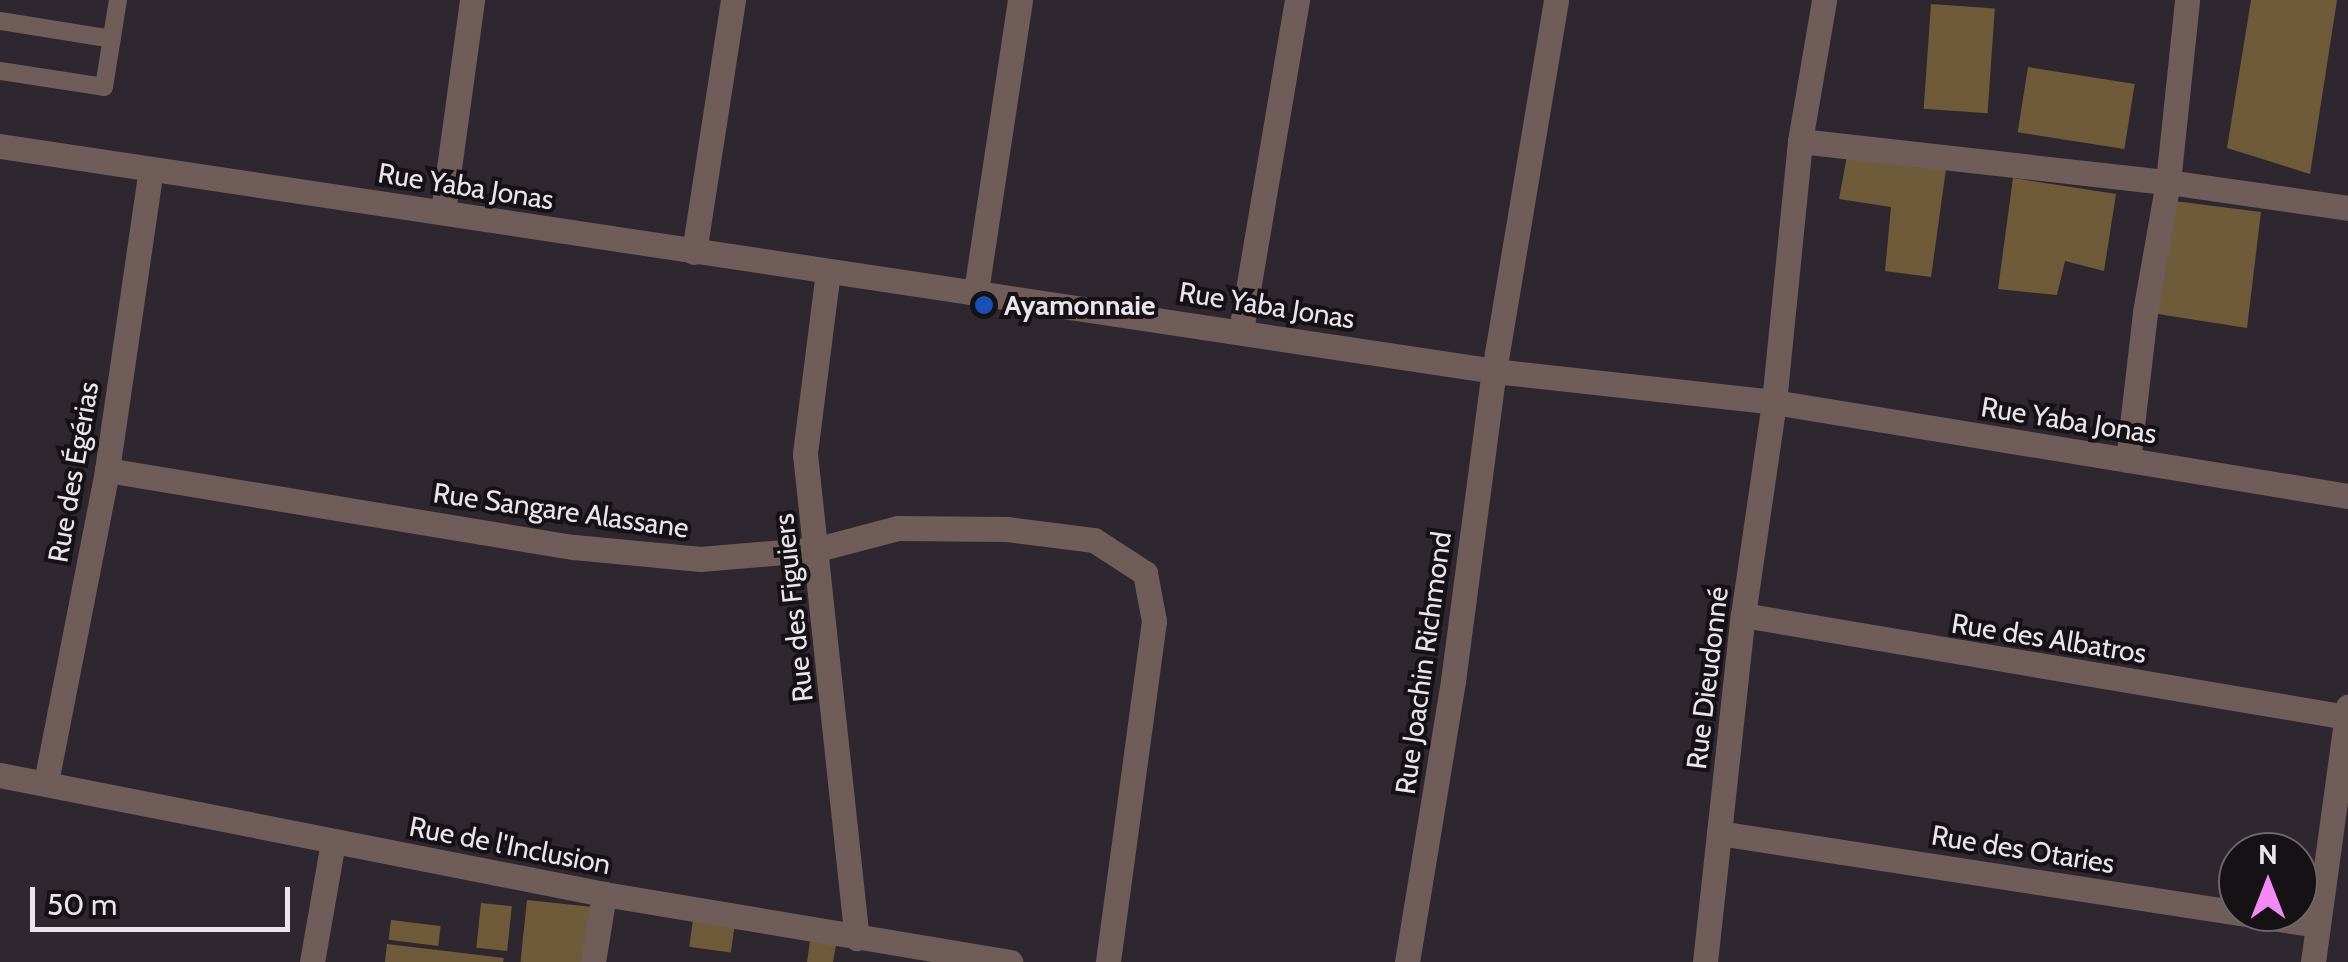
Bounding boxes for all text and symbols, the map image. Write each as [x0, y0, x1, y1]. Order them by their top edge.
street label: Rue Yaba Jonas [376, 156, 556, 216]
street label: Rue Yaba Jonas [1177, 275, 1357, 335]
place label: Ayamonnaie [1004, 288, 1155, 322]
marker: Ayamonnaie [973, 294, 995, 316]
street label: Rue des Égérias [41, 379, 105, 565]
street label: Rue Yaba Jonas [1979, 390, 2159, 450]
street label: Rue Sangare Alassane [431, 475, 691, 545]
street label: Rue des Figuiers [766, 512, 820, 704]
street label: Rue Joachin Richmond [1388, 530, 1458, 796]
street label: Rue Dieudonné [1679, 585, 1735, 771]
street label: Rue des Albatros [1949, 606, 2149, 670]
street label: Rue de l'Inclusion [407, 809, 613, 881]
street label: Rue des Otaries [1929, 818, 2117, 880]
north arrow [2218, 832, 2318, 932]
text: N [2258, 837, 2278, 871]
scale bar [35, 867, 295, 929]
text: 50 m [47, 886, 117, 923]

